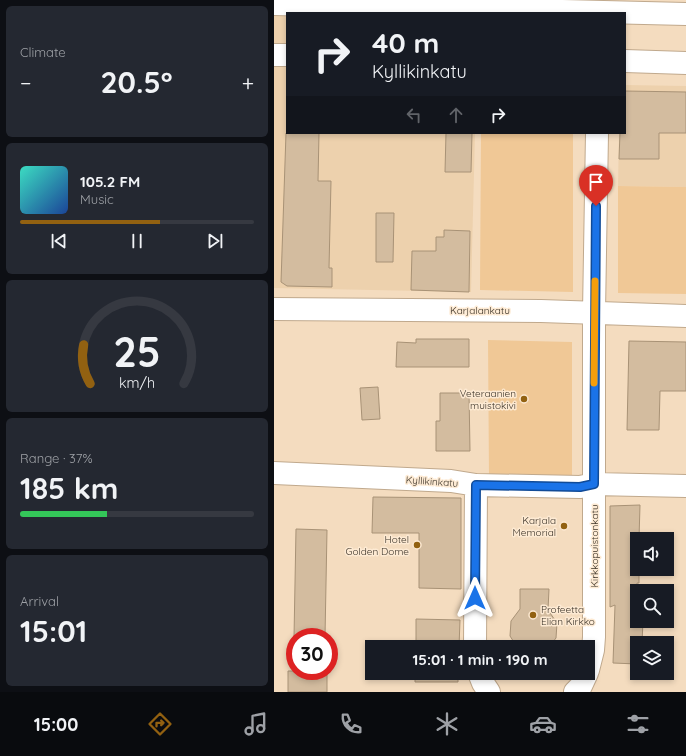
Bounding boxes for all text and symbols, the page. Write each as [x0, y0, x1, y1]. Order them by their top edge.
text: 40 m [372, 25, 439, 60]
icon: right [306, 28, 358, 80]
text: Climate [20, 44, 66, 60]
text: Kyllikinkatu [372, 60, 467, 83]
text: 20.5° [101, 63, 173, 101]
text: − [20, 69, 31, 97]
text: + [242, 69, 254, 97]
icon: left [403, 104, 425, 126]
icon: ahead [445, 104, 467, 126]
icon: right [487, 104, 509, 126]
pin [579, 165, 613, 206]
icon: arrive [585, 171, 607, 193]
text: 105.2 FM [80, 172, 140, 191]
text: Music [80, 191, 114, 207]
icon: previous [48, 230, 70, 252]
icon: pause [126, 230, 148, 252]
icon: next [204, 230, 226, 252]
street label: Karjalankatu [450, 304, 510, 317]
text: 25 [113, 325, 161, 377]
text: km/h [119, 374, 155, 392]
place label: Veteraanien muistokivi [460, 387, 516, 412]
marker: Veteraanien muistokivi [519, 394, 529, 404]
text: Range · 37% [20, 450, 93, 466]
text: 185 km [20, 469, 119, 507]
street label: Kyllikinkatu [405, 473, 459, 490]
street label: Kirkkopuistonkatu [588, 504, 601, 588]
place label: Karjala Memorial [513, 514, 556, 539]
marker: Karjala Memorial [559, 521, 569, 531]
map controls [630, 532, 674, 680]
button: sound [630, 532, 674, 576]
place label: Hotel Golden Dome [346, 533, 409, 558]
marker: Hotel Golden Dome [412, 540, 422, 550]
position arrow [454, 577, 496, 619]
button: search [630, 584, 674, 628]
text: Arrival [20, 593, 59, 609]
place label: Profeetta Elian Kirkko [541, 603, 595, 628]
marker: Profeetta Elian Kirkko [528, 610, 538, 620]
text: 15:01 [20, 612, 87, 650]
speed limit sign: 30 [286, 628, 338, 680]
button: layers [630, 636, 674, 680]
text: 15:01 · 1 min · 190 m [412, 650, 548, 669]
icon: directions [146, 710, 174, 738]
icon: music [242, 710, 270, 738]
icon: phone [337, 710, 365, 738]
icon: climate [433, 710, 461, 738]
icon: car [529, 710, 557, 738]
icon: filters [624, 710, 652, 738]
text: 15:00 [34, 713, 78, 736]

